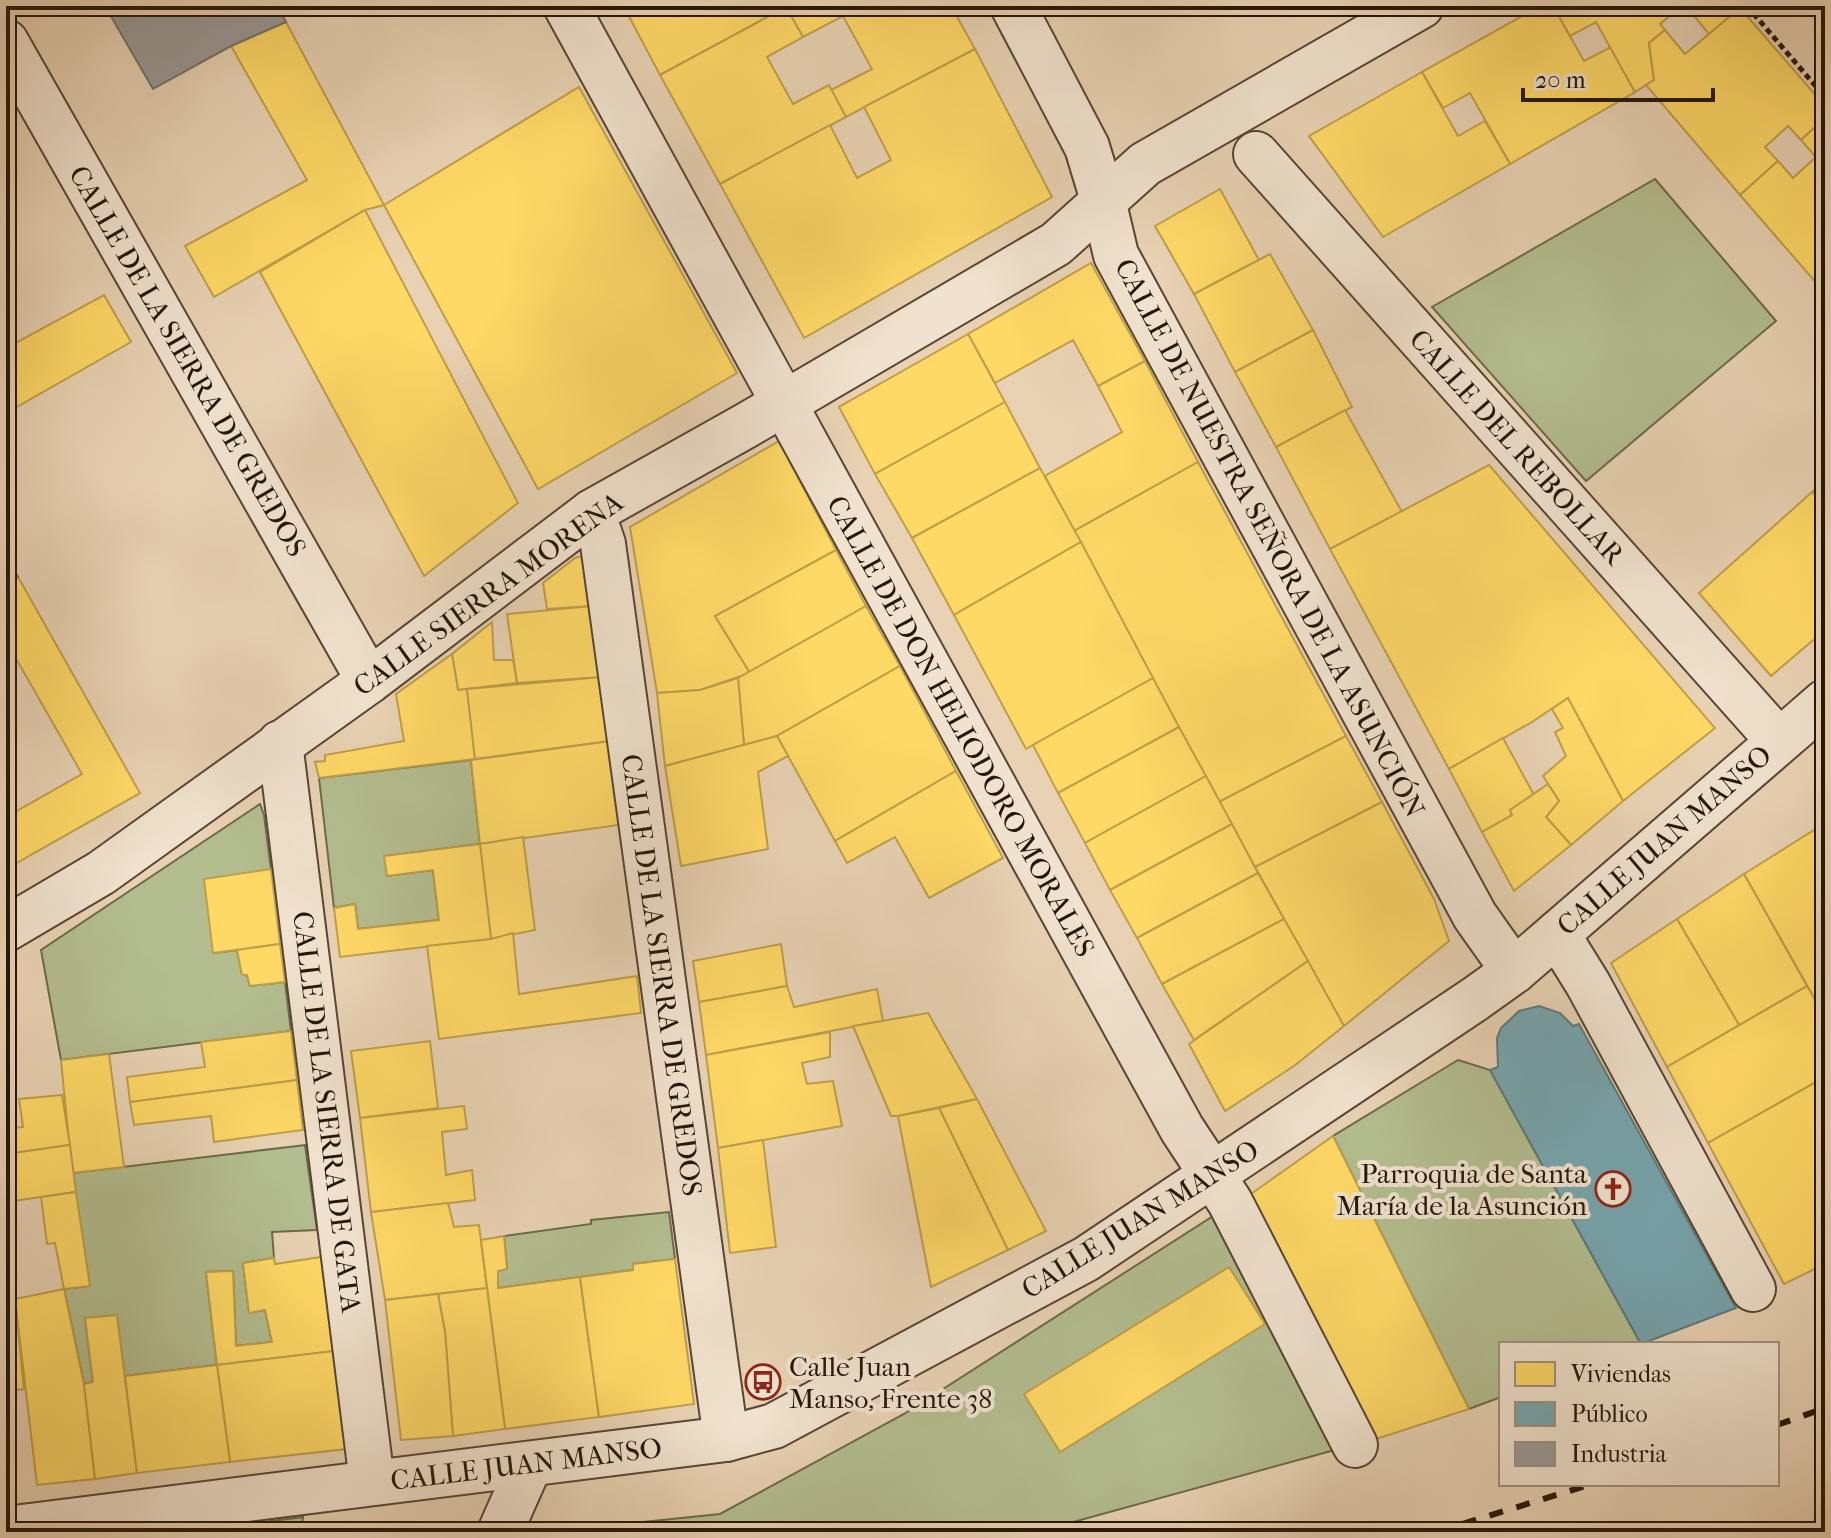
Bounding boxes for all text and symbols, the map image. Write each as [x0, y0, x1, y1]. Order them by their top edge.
scale bar [1523, 52, 1713, 102]
text: 20 m [1535, 66, 1586, 94]
street label: CALLE DE LA SIERRA DE GREDOS [62, 160, 314, 562]
street label: CALLE DE NUESTRA SEÑORA DE LA ASUNCIÓN [1108, 253, 1432, 823]
street label: CALLE DEL REBOLLAR [1403, 323, 1632, 573]
street label: CALLE SIERRA MORENA [347, 485, 630, 703]
street label: CALLE DE DON HELIODORO MORALES [820, 490, 1102, 962]
street label: CALLE JUAN MANSO [1550, 738, 1778, 942]
street label: CALLE DE LA SIERRA DE GREDOS [615, 752, 709, 1198]
street label: CALLE DE LA SIERRA DE GATA [286, 909, 368, 1315]
street label: CALLE JUAN MANSO [1015, 1133, 1265, 1305]
place label: Parroquia de Santa María de la Asunción [1336, 1157, 1588, 1222]
church icon: Parroquia de Santa María de la Asunción [1594, 1170, 1632, 1208]
legend [1499, 1342, 1779, 1486]
place label: Calle Juan Manso, Frente 38 [789, 1350, 992, 1415]
text: Viviendas [1570, 1360, 1671, 1388]
bus stop icon: Calle Juan Manso, Frente 38 [744, 1363, 782, 1401]
text: Público [1571, 1400, 1648, 1428]
street label: CALLE JUAN MANSO [389, 1431, 663, 1497]
text: Industria [1571, 1440, 1667, 1468]

